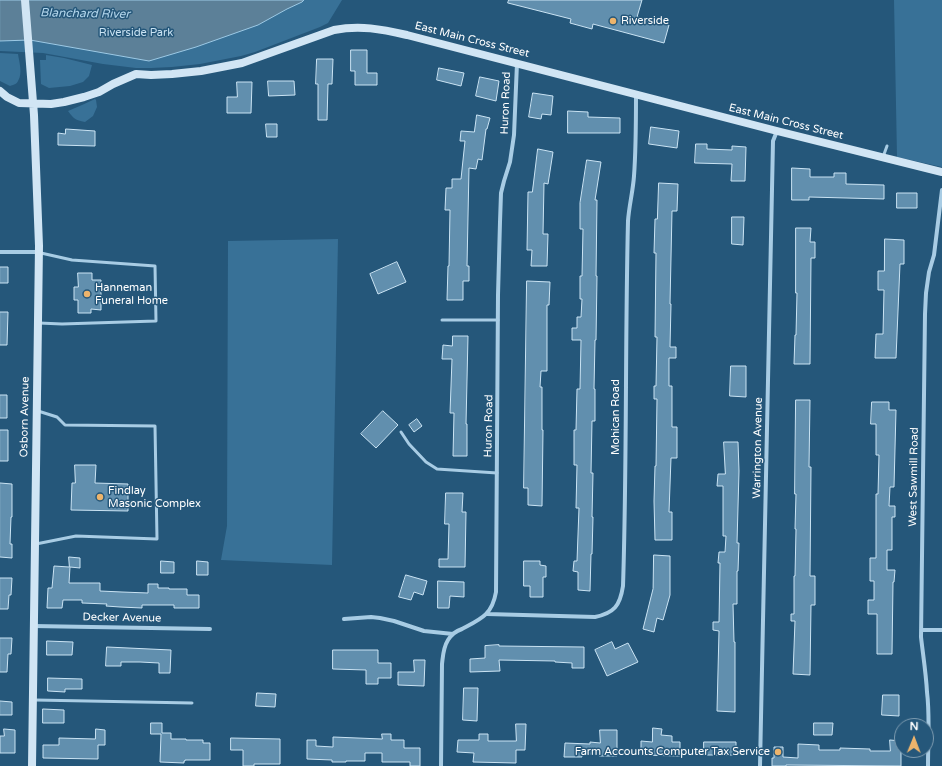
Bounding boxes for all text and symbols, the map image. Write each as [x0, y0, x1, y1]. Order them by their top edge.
water label: Blanchard River [40, 6, 130, 22]
place label: Riverside [621, 14, 669, 28]
marker: Riverside [608, 16, 618, 26]
street label: East Main Cross Street [413, 19, 531, 61]
park label: Riverside Park [99, 26, 173, 40]
street label: Huron Road [498, 71, 514, 135]
street label: East Main Cross Street [727, 101, 845, 143]
place label: Hanneman Funeral Home [95, 281, 168, 307]
marker: Hanneman Funeral Home [82, 289, 92, 299]
street label: Osborn Avenue [18, 376, 32, 458]
street label: Mohican Road [609, 379, 623, 455]
street label: Huron Road [482, 394, 496, 458]
street label: Warrington Avenue [751, 397, 765, 499]
street label: West Sawmill Road [907, 427, 921, 527]
place label: Findlay Masonic Complex [108, 484, 201, 510]
marker: Findlay Masonic Complex [95, 492, 105, 502]
street label: Decker Avenue [83, 611, 161, 625]
north arrow [894, 718, 934, 758]
text: N [910, 720, 919, 733]
place label: Farm Accounts Computer Tax Service [575, 745, 770, 759]
marker: Farm Accounts Computer Tax Service [773, 747, 783, 757]

